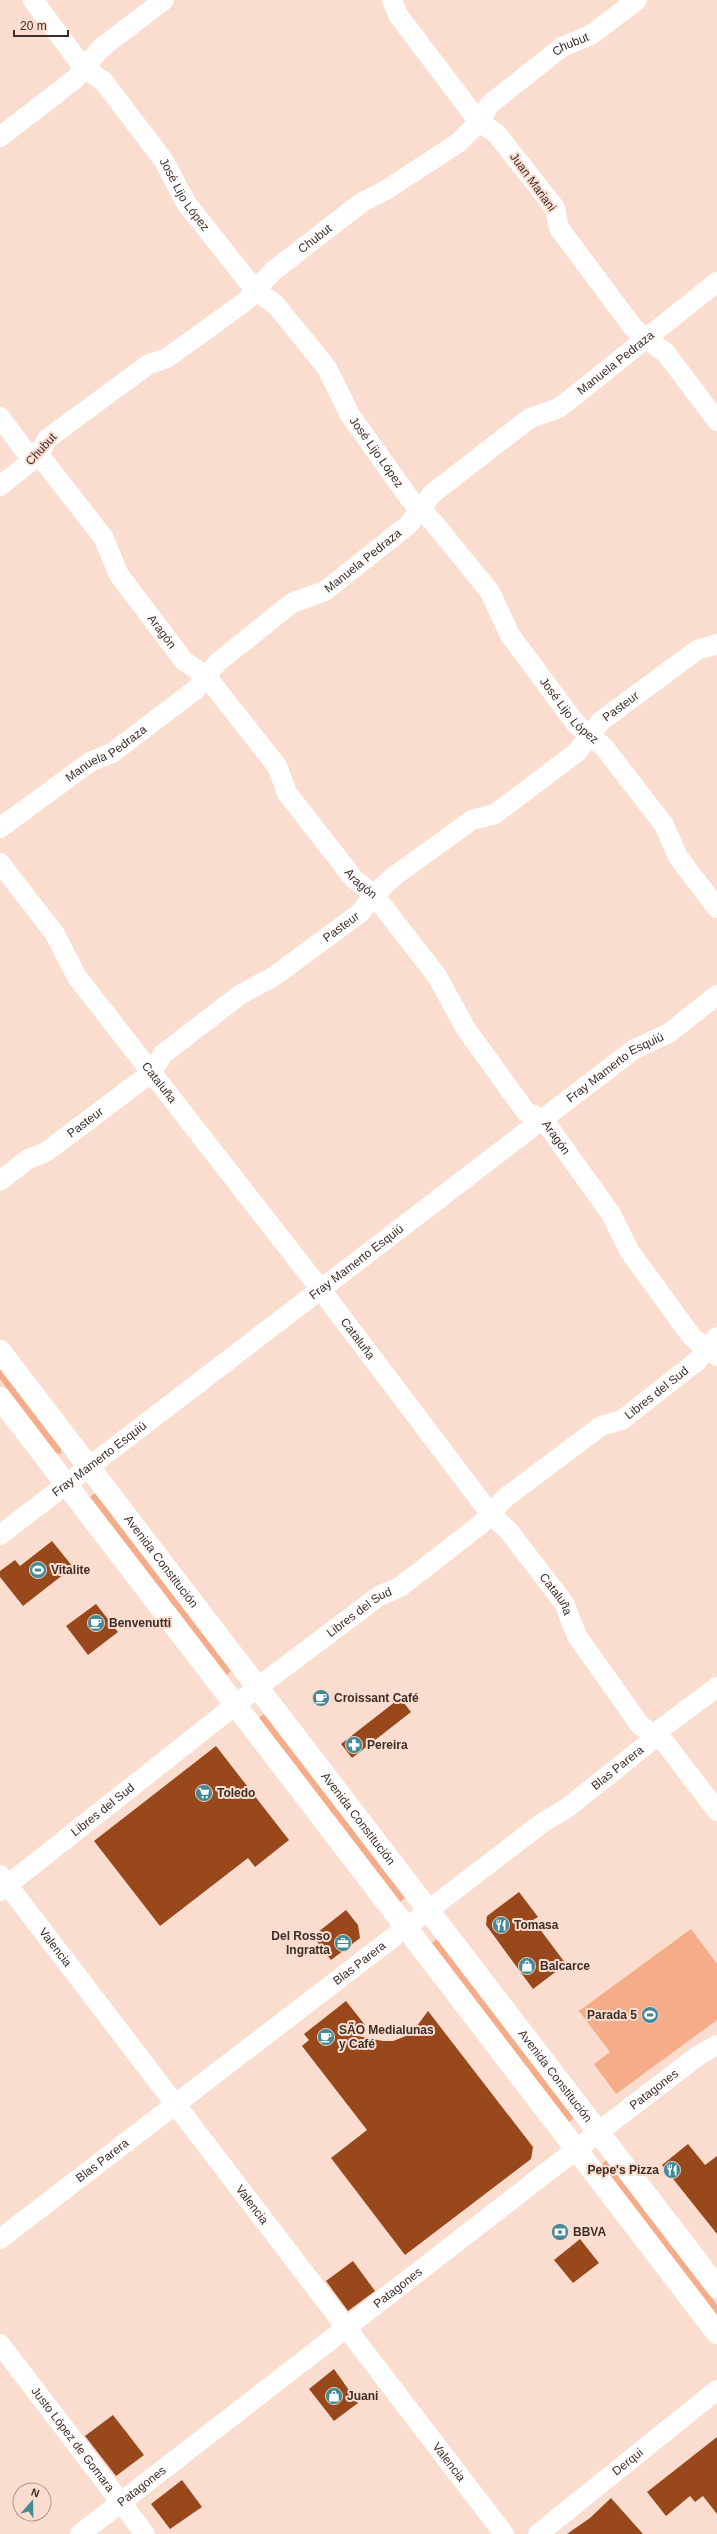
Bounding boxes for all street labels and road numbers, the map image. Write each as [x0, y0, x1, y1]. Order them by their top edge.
street label: Chubut [549, 29, 591, 59]
street label: Juan Mariani [507, 150, 559, 214]
street label: José Lijo López [157, 156, 212, 234]
street label: Chubut [295, 221, 335, 256]
street label: Manuela Pedraza [574, 328, 657, 398]
street label: José Lijo López [347, 414, 407, 490]
street label: Chubut [23, 430, 60, 468]
street label: Manuela Pedraza [322, 526, 404, 596]
street label: Aragón [145, 612, 179, 651]
street label: José Lijo López [537, 675, 601, 747]
street label: Pasteur [600, 689, 641, 724]
street label: Manuela Pedraza [63, 722, 150, 785]
street label: Aragón [342, 866, 380, 902]
street label: Pasteur [320, 909, 362, 945]
street label: Fray Mamerto Esquiú [564, 1030, 666, 1105]
street label: Cataluña [139, 1059, 180, 1106]
street label: Pasteur [64, 1104, 106, 1140]
street label: Aragón [539, 1118, 573, 1157]
street label: Fray Mamerto Esquiú [307, 1221, 406, 1302]
street label: Cataluña [338, 1315, 378, 1362]
street label: Libres del Sud [622, 1364, 691, 1422]
street label: Fray Mamerto Esquiú [49, 1418, 149, 1499]
street label: Avenida Constitución [121, 1512, 201, 1610]
street label: Cataluña [537, 1570, 575, 1617]
street label: Libres del Sud [324, 1584, 394, 1640]
street label: Blas Parera [589, 1742, 647, 1793]
street label: Avenida Constitución [318, 1770, 398, 1868]
street label: Libres del Sud [68, 1780, 137, 1839]
street label: Valencia [36, 1925, 75, 1970]
street label: Blas Parera [330, 1938, 389, 1988]
street label: Avenida Constitución [515, 2027, 595, 2125]
street label: Patagones [627, 2066, 681, 2112]
street label: Blas Parera [73, 2136, 132, 2185]
street label: Valencia [233, 2182, 272, 2227]
street label: Patagones [371, 2265, 425, 2311]
street label: Justo López de Gomara [28, 2384, 117, 2495]
street label: Valencia [430, 2440, 468, 2484]
street label: Derqui [609, 2445, 646, 2478]
street label: Patagones [115, 2463, 169, 2509]

